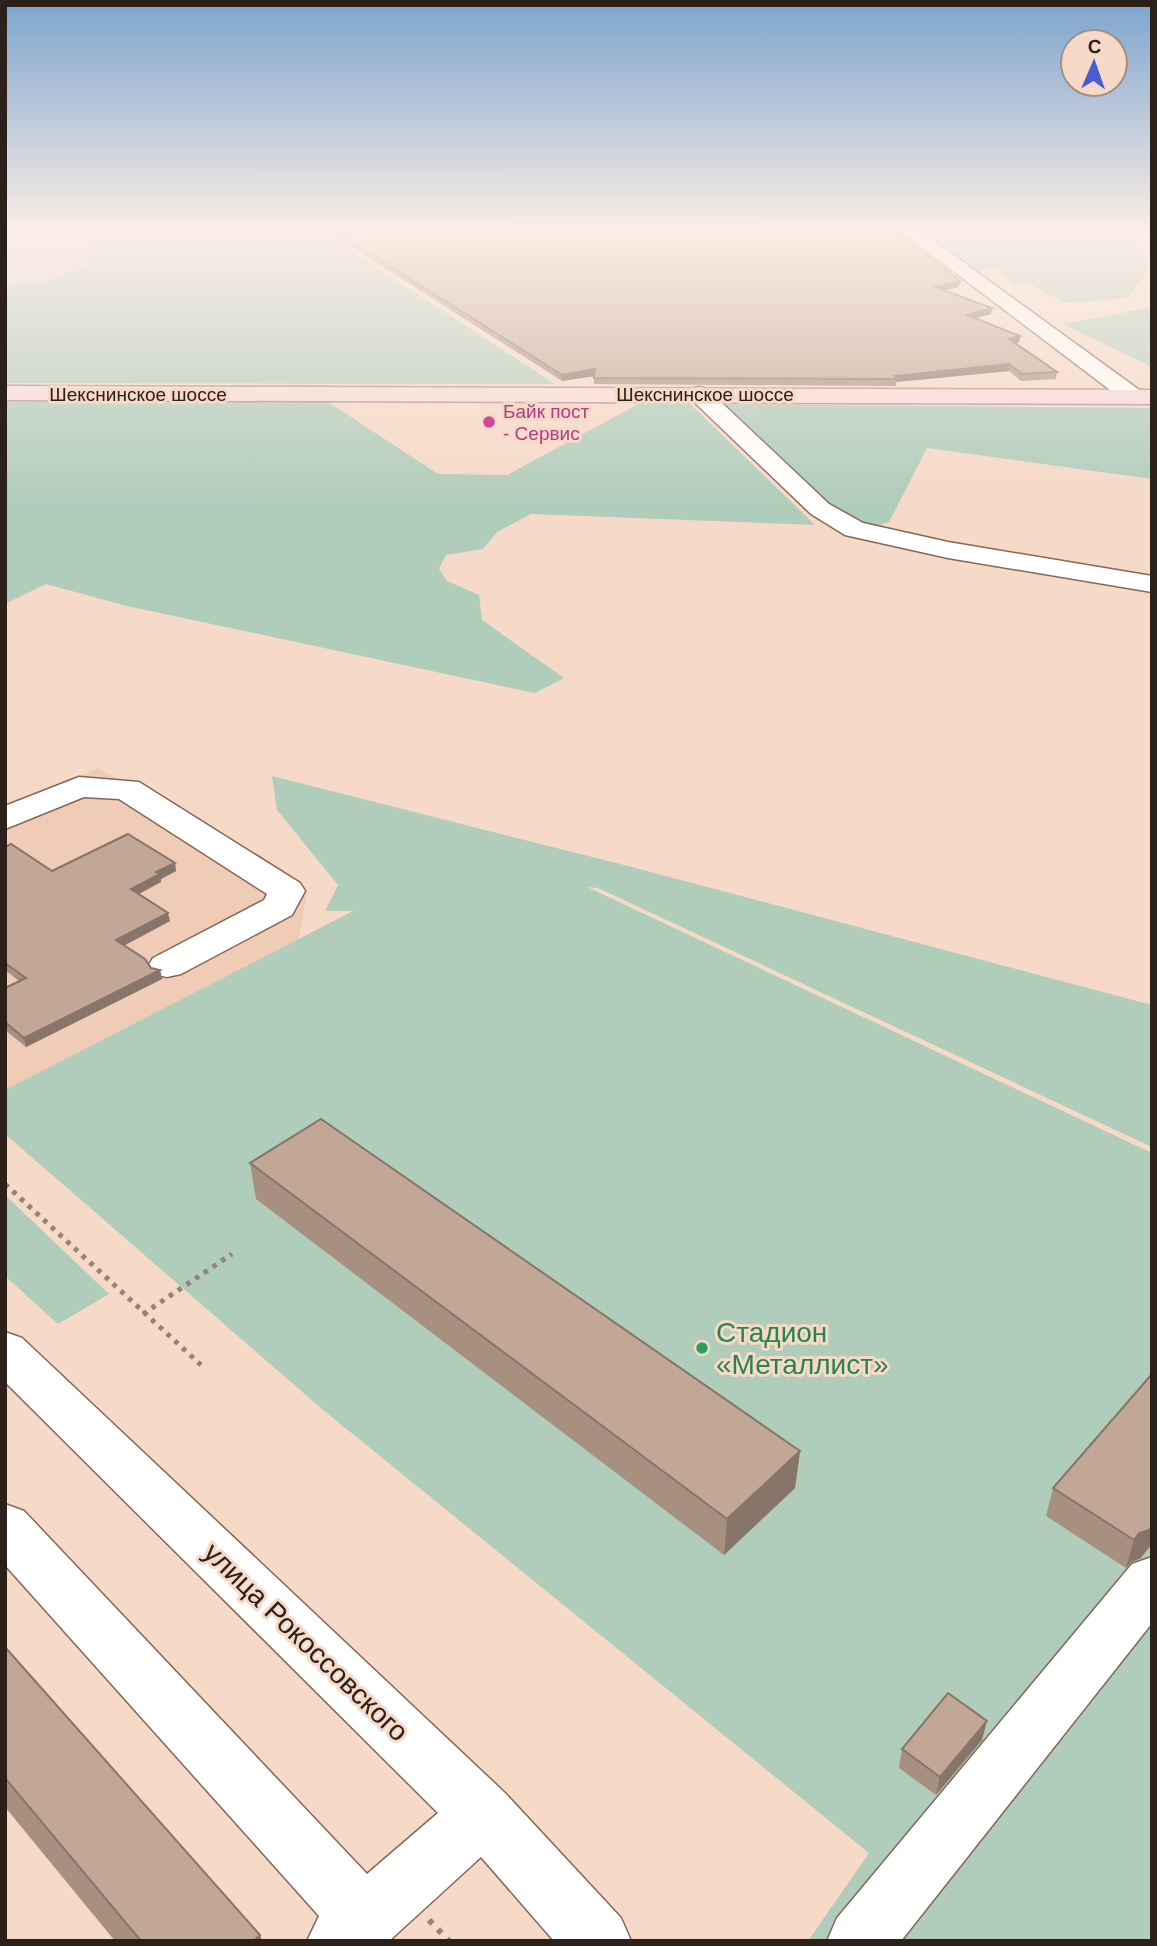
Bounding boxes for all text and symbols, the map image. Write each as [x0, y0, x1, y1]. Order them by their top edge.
north arrow [1059, 28, 1129, 98]
text: С [1087, 36, 1102, 57]
street label: Шекснинское шоссе [49, 384, 227, 405]
street label: Шекснинское шоссе [616, 384, 794, 405]
place label: Байк пост - Сервис [503, 401, 590, 444]
marker: Байк пост - Сервис [481, 414, 497, 430]
place label: Стадион «Металлист» [716, 1317, 889, 1380]
marker: Стадион «Металлист» [694, 1340, 710, 1356]
street label: улица Рокоссовского [198, 1536, 414, 1748]

